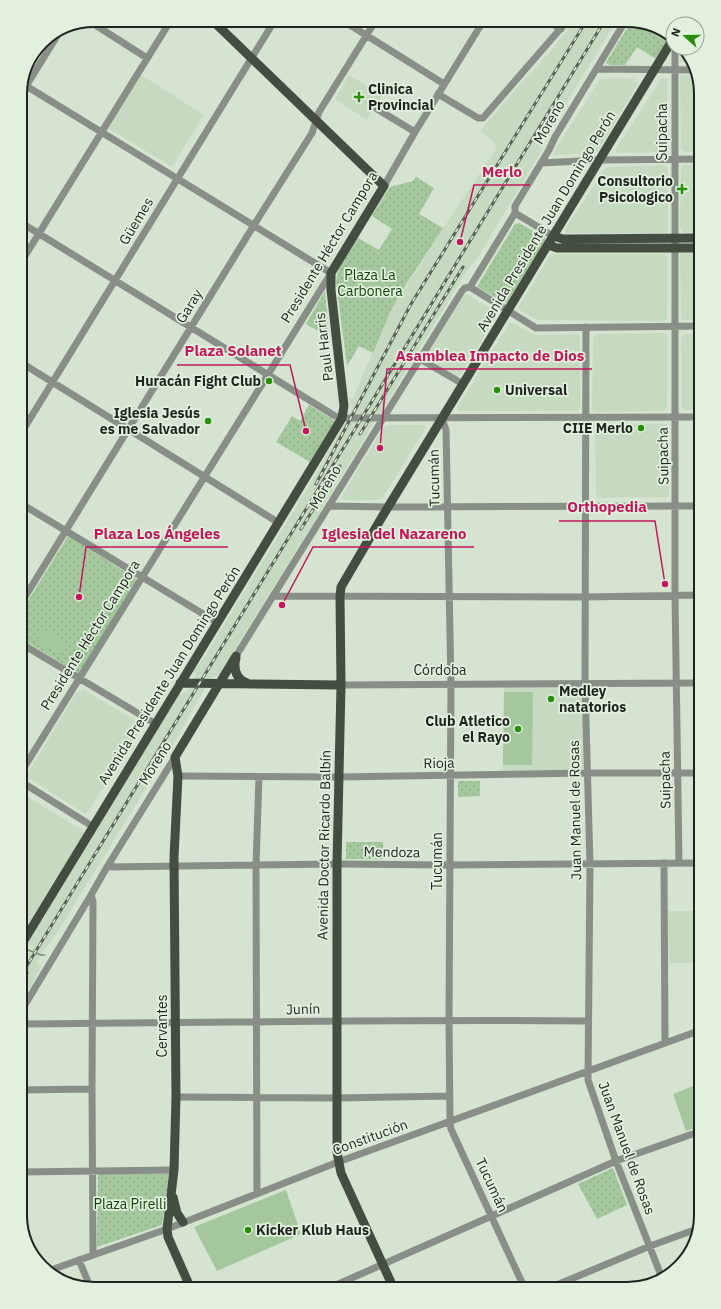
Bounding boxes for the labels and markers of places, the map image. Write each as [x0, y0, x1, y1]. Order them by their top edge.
place label: Clinica Provincial [368, 80, 434, 114]
marker: Clinica Provincial [353, 91, 365, 103]
callout: Merlo [474, 158, 530, 185]
place label: Consultorio Psicologico [597, 172, 673, 206]
marker: Consultorio Psicologico [676, 183, 688, 195]
callout: Plaza Solanet [177, 338, 290, 365]
callout: Asamblea Impacto de Dios [387, 342, 592, 369]
place label: Huracán Fight Club [135, 372, 261, 390]
marker: Huracán Fight Club [264, 376, 274, 386]
place label: Universal [505, 381, 567, 399]
marker: Universal [492, 385, 502, 395]
place label: Iglesia Jesús es me Salvador [100, 404, 200, 438]
marker: Iglesia Jesús es me Salvador [203, 416, 213, 426]
place label: CIIE Merlo [563, 419, 633, 437]
marker: CIIE Merlo [636, 423, 646, 433]
callout: Orthopedia [559, 494, 655, 521]
callout: Plaza Los Ángeles [86, 520, 228, 547]
callout: Iglesia del Nazareno [313, 520, 474, 547]
place label: Medley natatorios [559, 682, 626, 716]
marker: Medley natatorios [546, 694, 556, 704]
place label: Club Atletico el Rayo [425, 712, 510, 746]
marker: Club Atletico el Rayo [513, 724, 523, 734]
place label: Kicker Klub Haus [256, 1221, 369, 1239]
marker: Kicker Klub Haus [243, 1225, 253, 1235]

